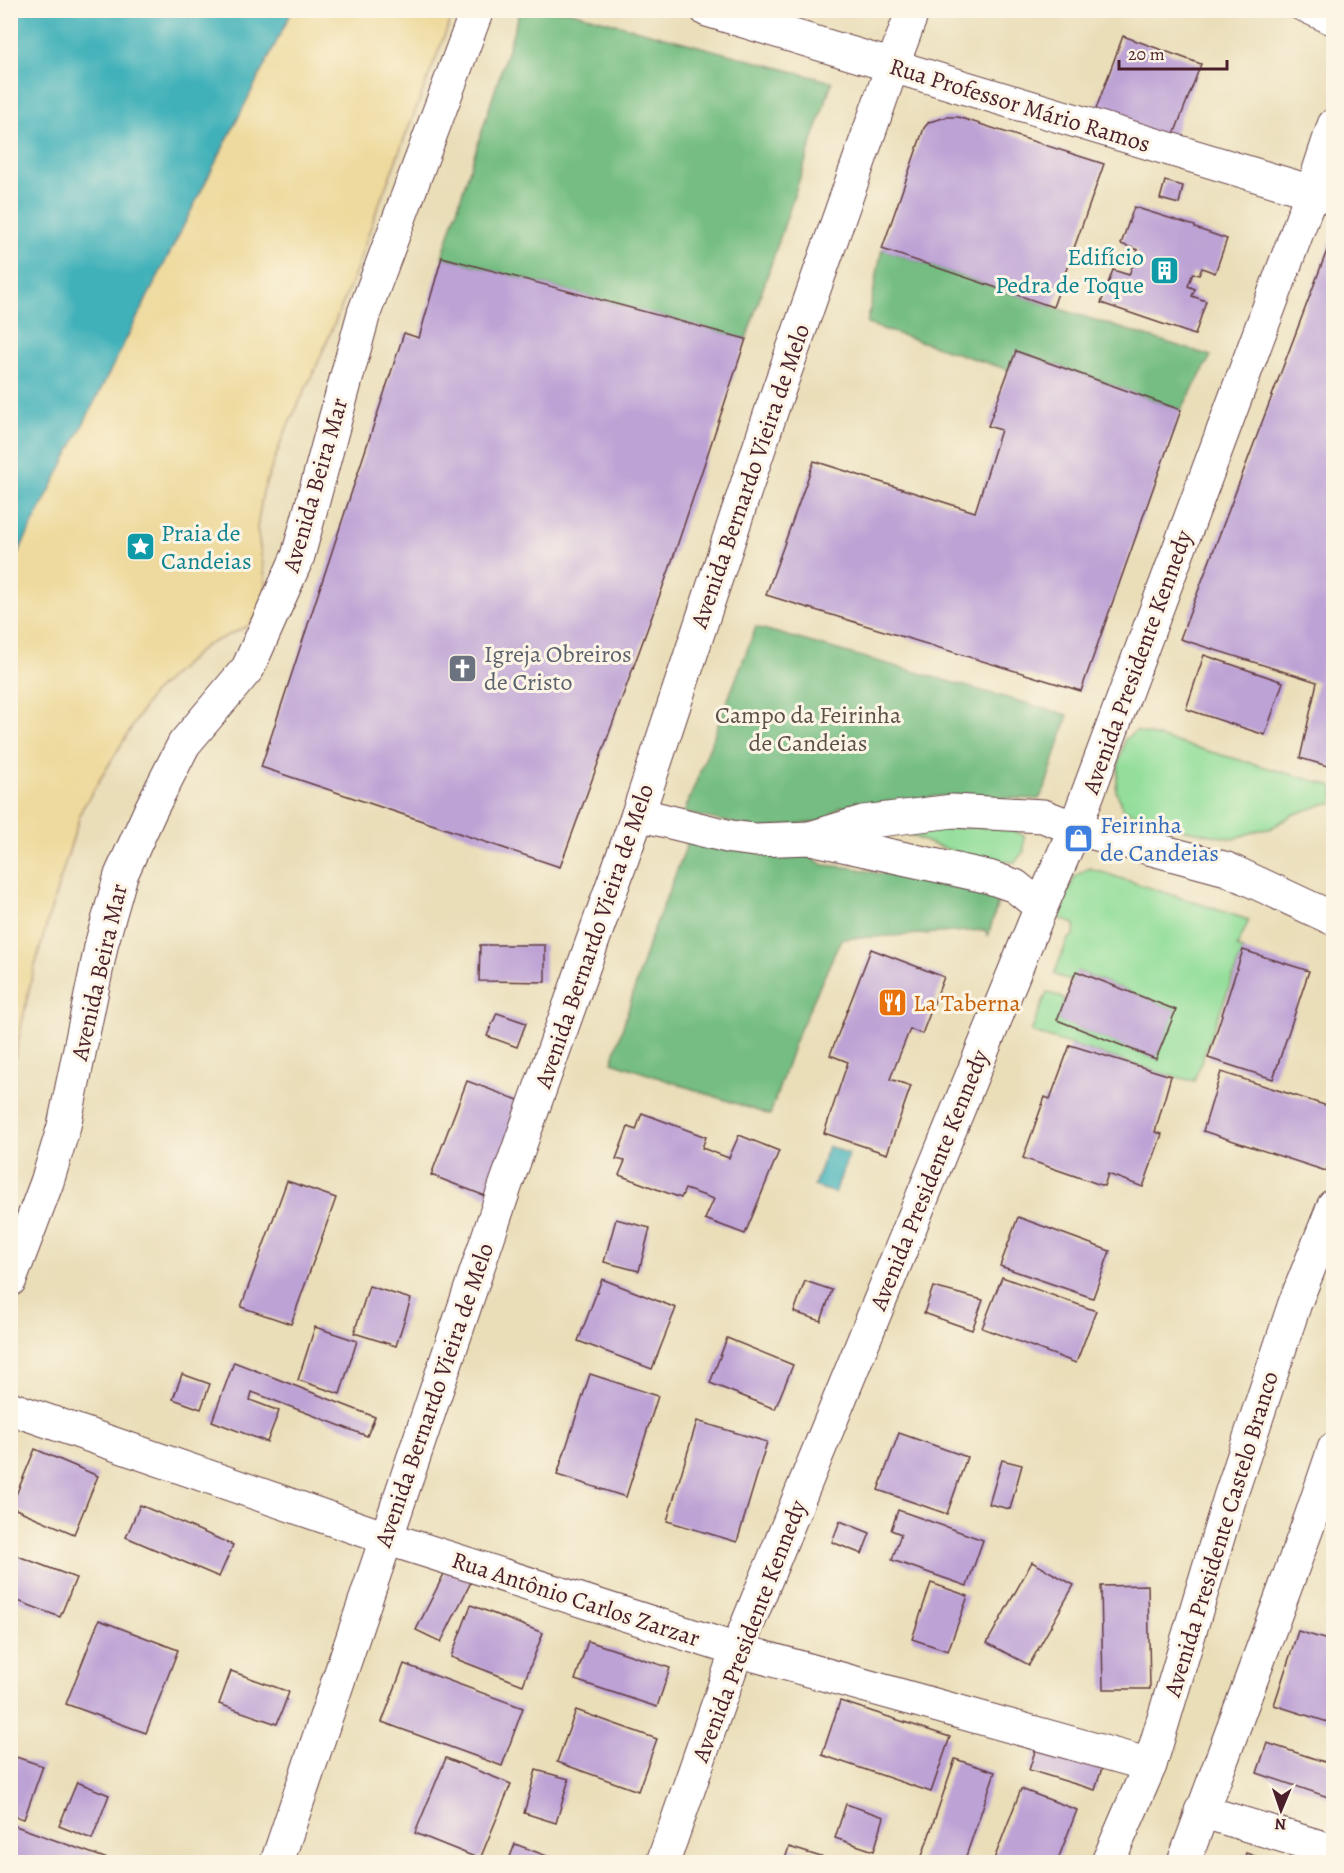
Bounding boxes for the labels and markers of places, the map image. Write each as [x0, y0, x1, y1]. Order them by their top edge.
place label: Edifício Pedra de Toque [995, 241, 1144, 301]
building icon: Edifício Pedra de Toque [1149, 255, 1181, 287]
place label: Praia de Candeias [161, 517, 252, 577]
place icon: Praia de Candeias [124, 531, 156, 563]
place label: Igreja Obreiros de Cristo [484, 638, 632, 698]
church icon: Igreja Obreiros de Cristo [447, 652, 479, 684]
place label: Feirinha de Candeias [1100, 809, 1219, 869]
shop icon: Feirinha de Candeias [1063, 823, 1095, 855]
restaurant icon: La Taberna [876, 987, 908, 1019]
place label: La Taberna [913, 987, 1021, 1019]

